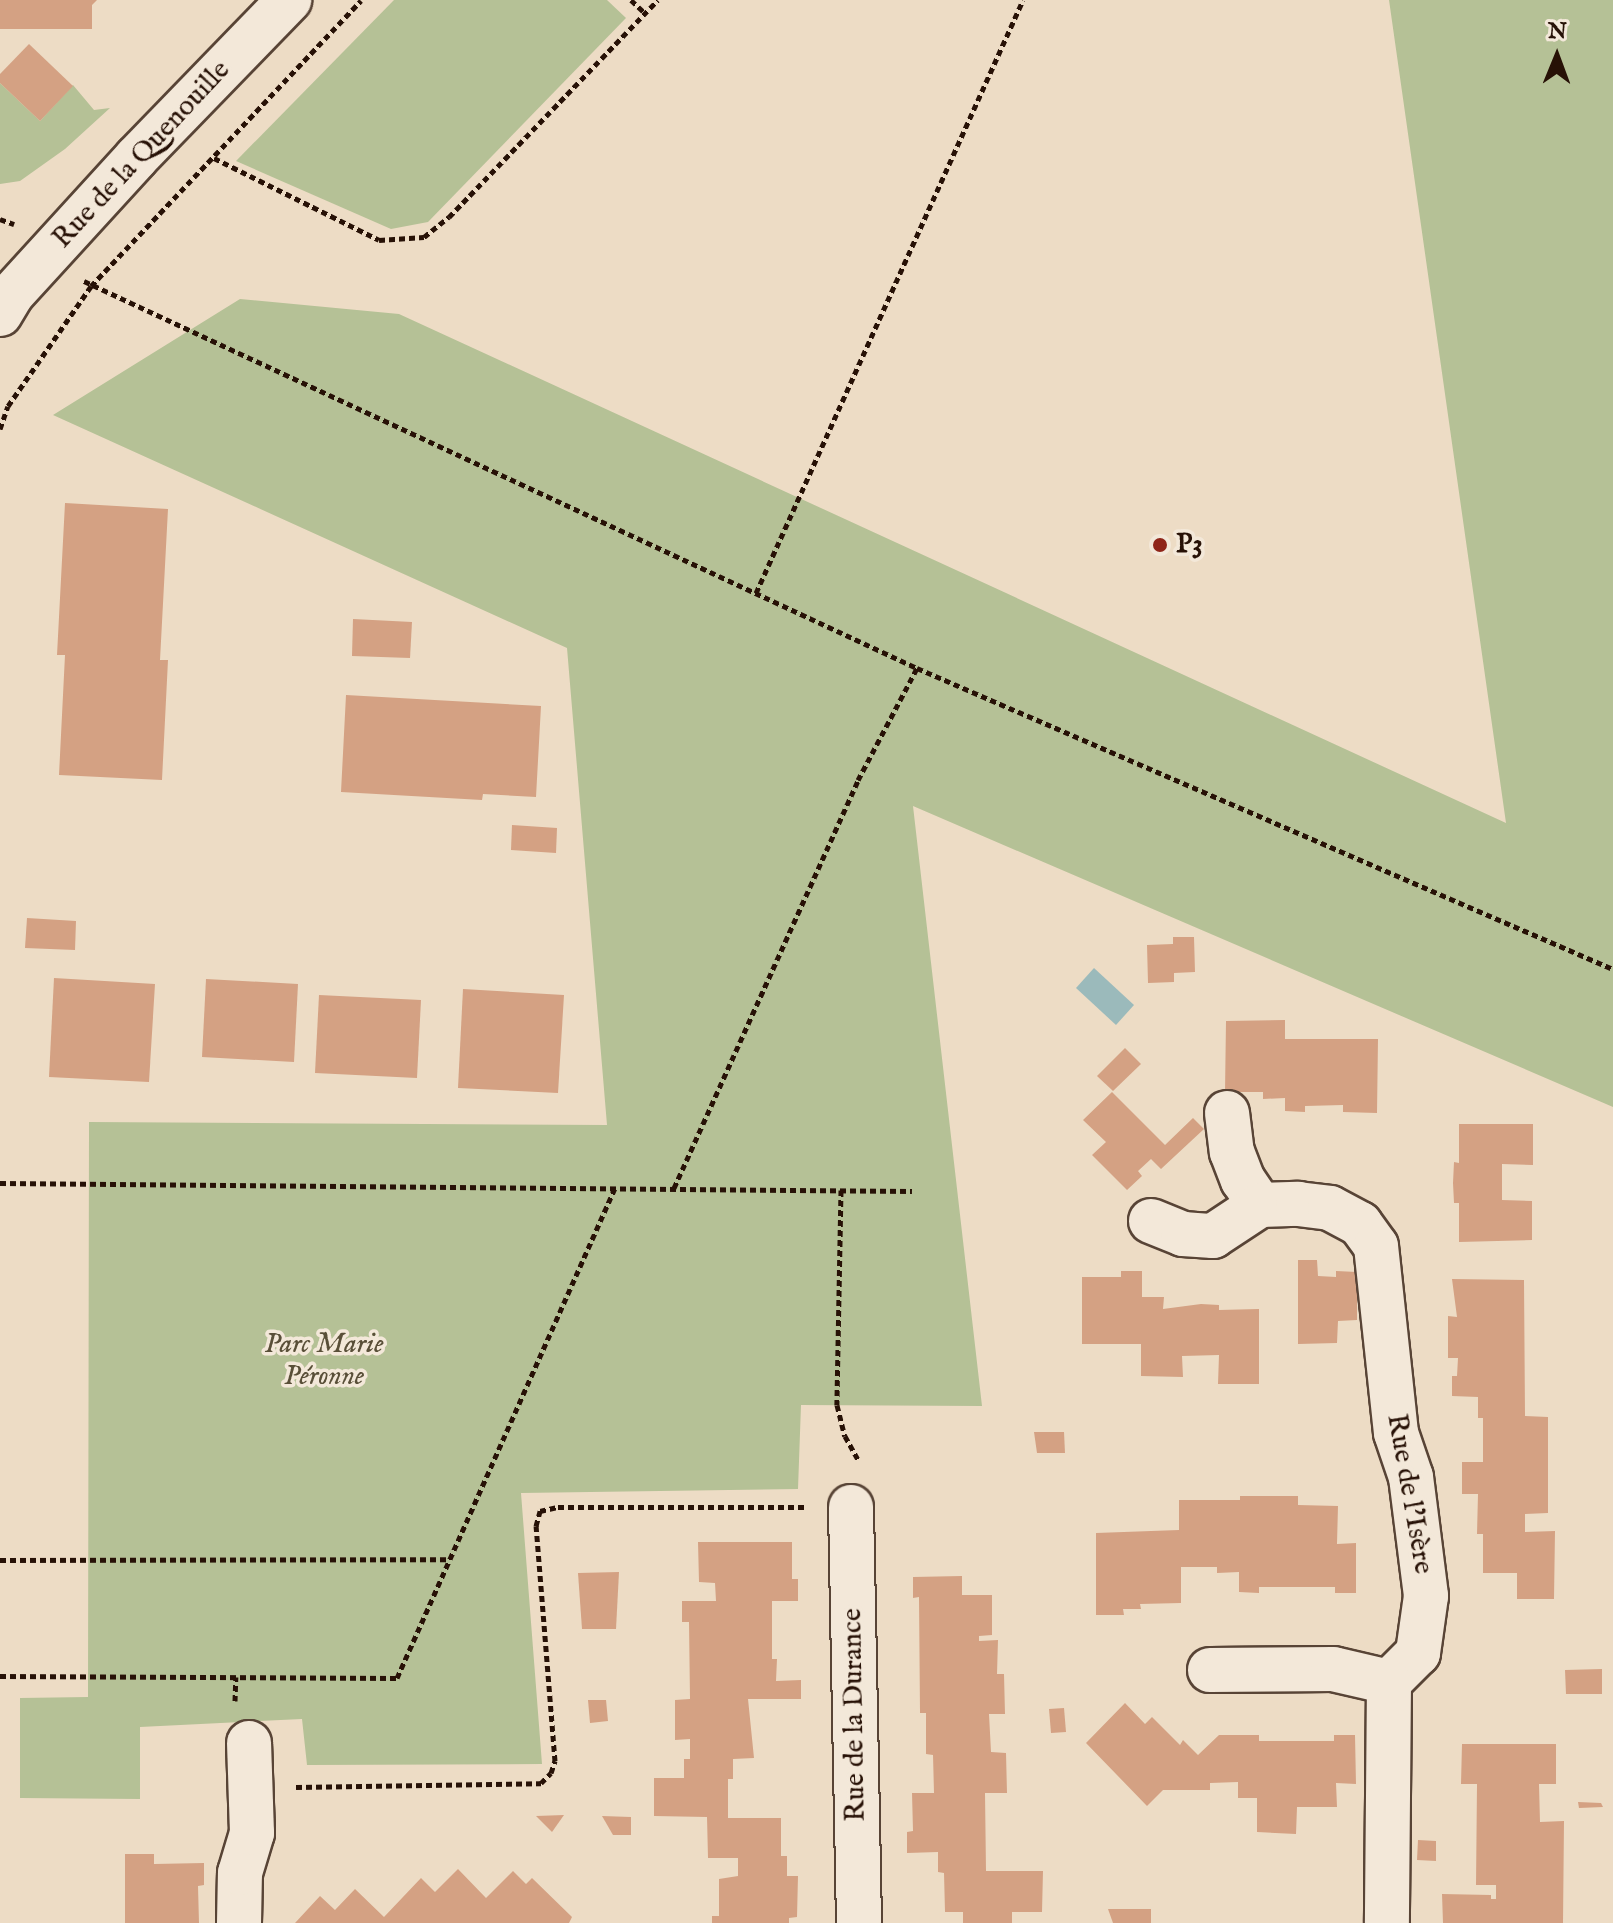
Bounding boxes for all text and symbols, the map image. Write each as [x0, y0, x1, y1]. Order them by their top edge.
north arrow [1517, 16, 1597, 96]
text: N [1548, 18, 1567, 46]
street label: Rue de la Quenouille [46, 54, 238, 256]
place label: P3 [1176, 528, 1203, 562]
marker: P3 [1151, 536, 1169, 554]
park label: Parc Marie Péronne [265, 1328, 383, 1394]
street label: Rue de l'Isère [1378, 1411, 1440, 1577]
street label: Rue de la Durance [836, 1608, 874, 1822]

